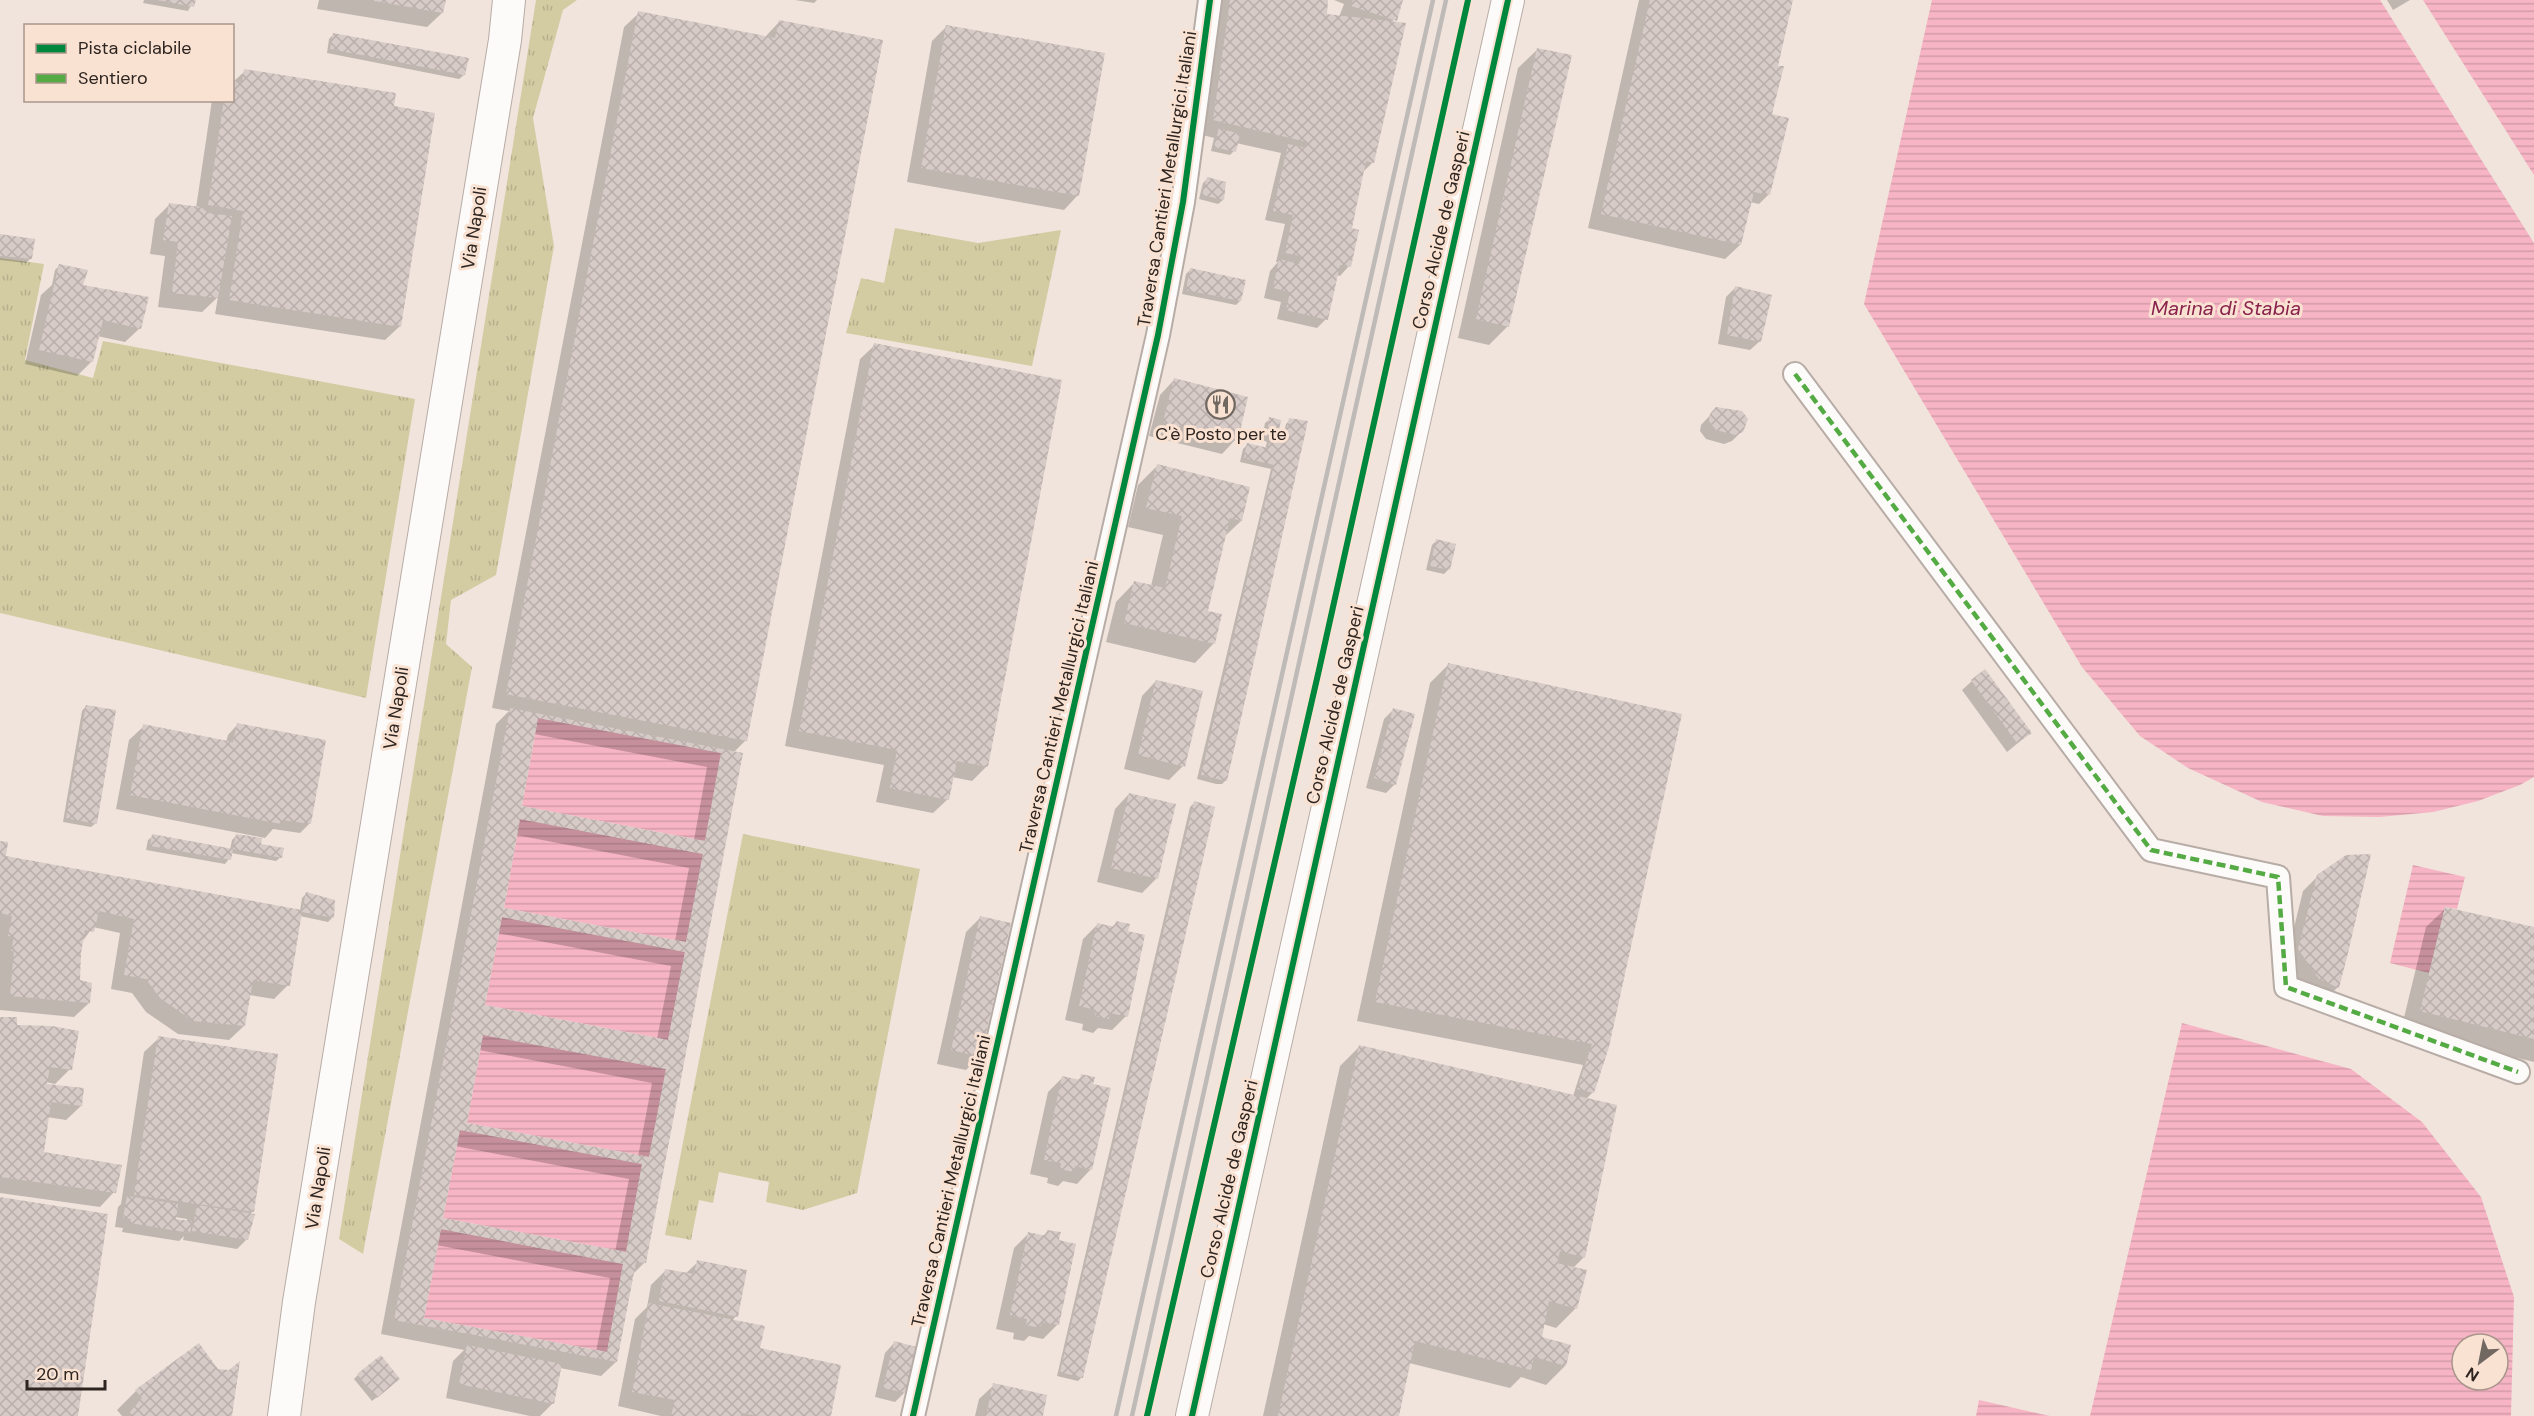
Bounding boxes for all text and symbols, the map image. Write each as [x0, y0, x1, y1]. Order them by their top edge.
legend [24, 24, 234, 102]
street label: Traversa Cantieri Metallurgici Italiani [1132, 29, 1202, 329]
text: Pista ciclabile [78, 36, 192, 60]
text: Sentiero [78, 66, 148, 90]
street label: Corso Alcide de Gasperi [1406, 128, 1476, 332]
street label: Via Napoli [456, 185, 492, 271]
water label: Marina di Stabia [2151, 295, 2301, 321]
restaurant icon: C'è Posto per te [1205, 389, 1237, 421]
place label: C'è Posto per te [1155, 422, 1287, 446]
street label: Traversa Cantieri Metallurgici Italiani [1014, 558, 1104, 856]
street label: Corso Alcide de Gasperi [1300, 603, 1370, 807]
street label: Via Napoli [378, 665, 414, 751]
street label: Traversa Cantieri Metallurgici Italiani [906, 1032, 996, 1330]
street label: Corso Alcide de Gasperi [1194, 1077, 1264, 1281]
street label: Via Napoli [300, 1145, 336, 1231]
north arrow [2450, 1332, 2510, 1392]
scale bar [27, 1353, 105, 1391]
text: 20 m [36, 1362, 79, 1386]
text: N [2462, 1362, 2483, 1386]

